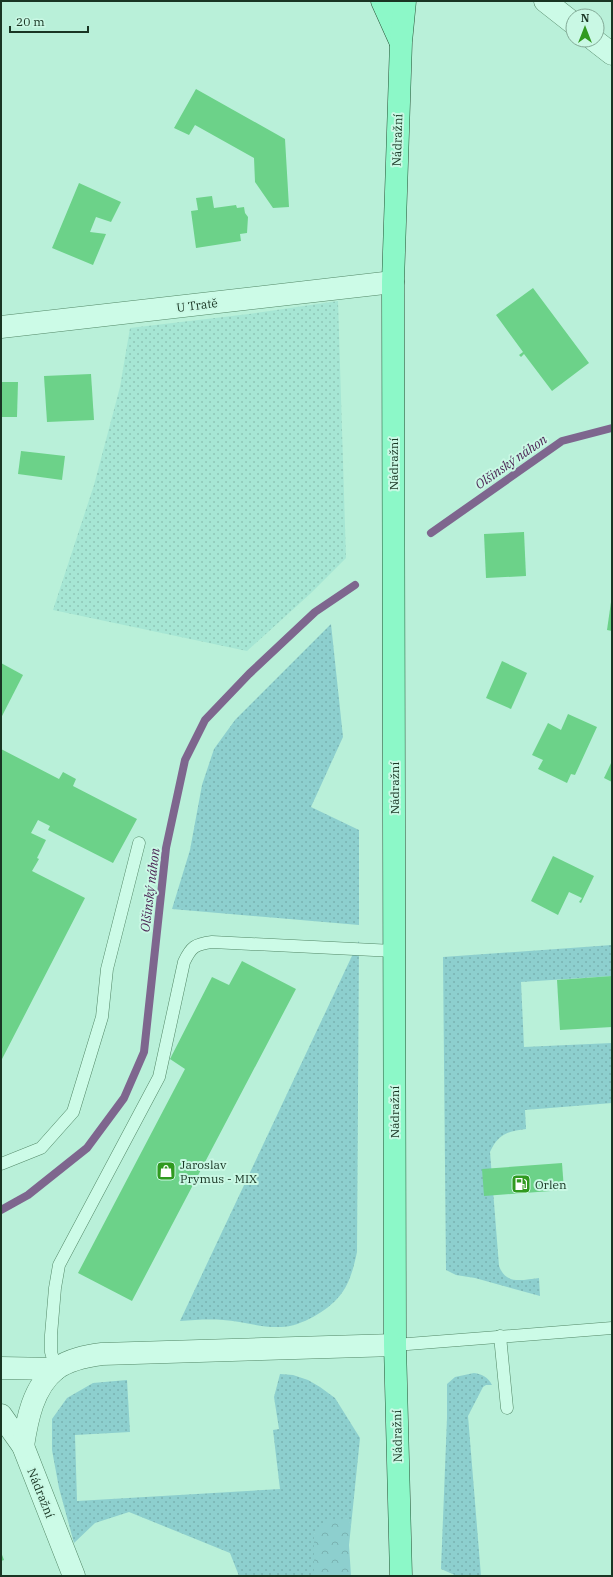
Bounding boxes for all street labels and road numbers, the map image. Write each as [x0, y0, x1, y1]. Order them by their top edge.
street label: Nádražní [389, 113, 405, 167]
street label: U Tratě [175, 295, 219, 315]
street label: Nádražní [386, 438, 401, 490]
street label: Nádražní [387, 762, 402, 814]
street label: Nádražní [387, 1086, 402, 1138]
street label: Nádražní [389, 1409, 405, 1462]
street label: Nádražní [24, 1466, 58, 1520]

